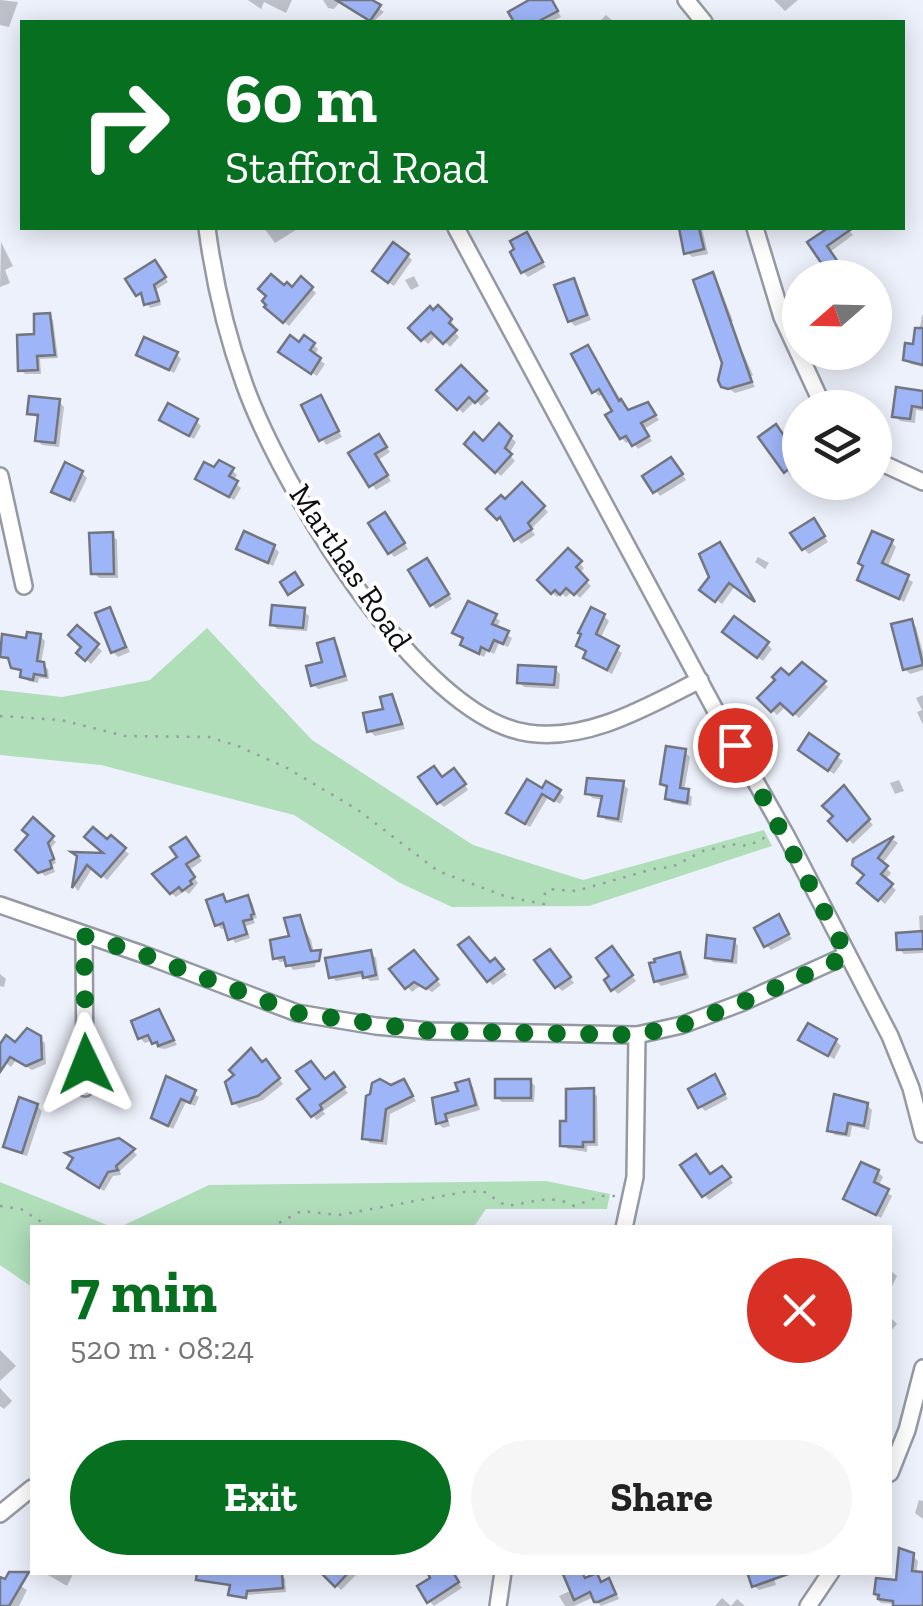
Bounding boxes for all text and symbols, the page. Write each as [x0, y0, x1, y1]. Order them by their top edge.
text: 60 m [225, 56, 377, 140]
icon: right [60, 60, 190, 190]
text: Stafford Road [225, 141, 488, 195]
north arrow [782, 260, 892, 370]
map controls [782, 260, 892, 500]
button: layers [782, 390, 892, 500]
street label: Marthas Road [282, 477, 421, 658]
pin [693, 703, 778, 788]
icon: arrive [708, 718, 763, 773]
position arrow [34, 1012, 138, 1116]
text: 7 min [70, 1255, 217, 1327]
button: close [747, 1258, 852, 1363]
text: 520 m · 08:24 [70, 1329, 254, 1367]
button: Exit [70, 1440, 451, 1555]
button: Share [471, 1440, 852, 1555]

